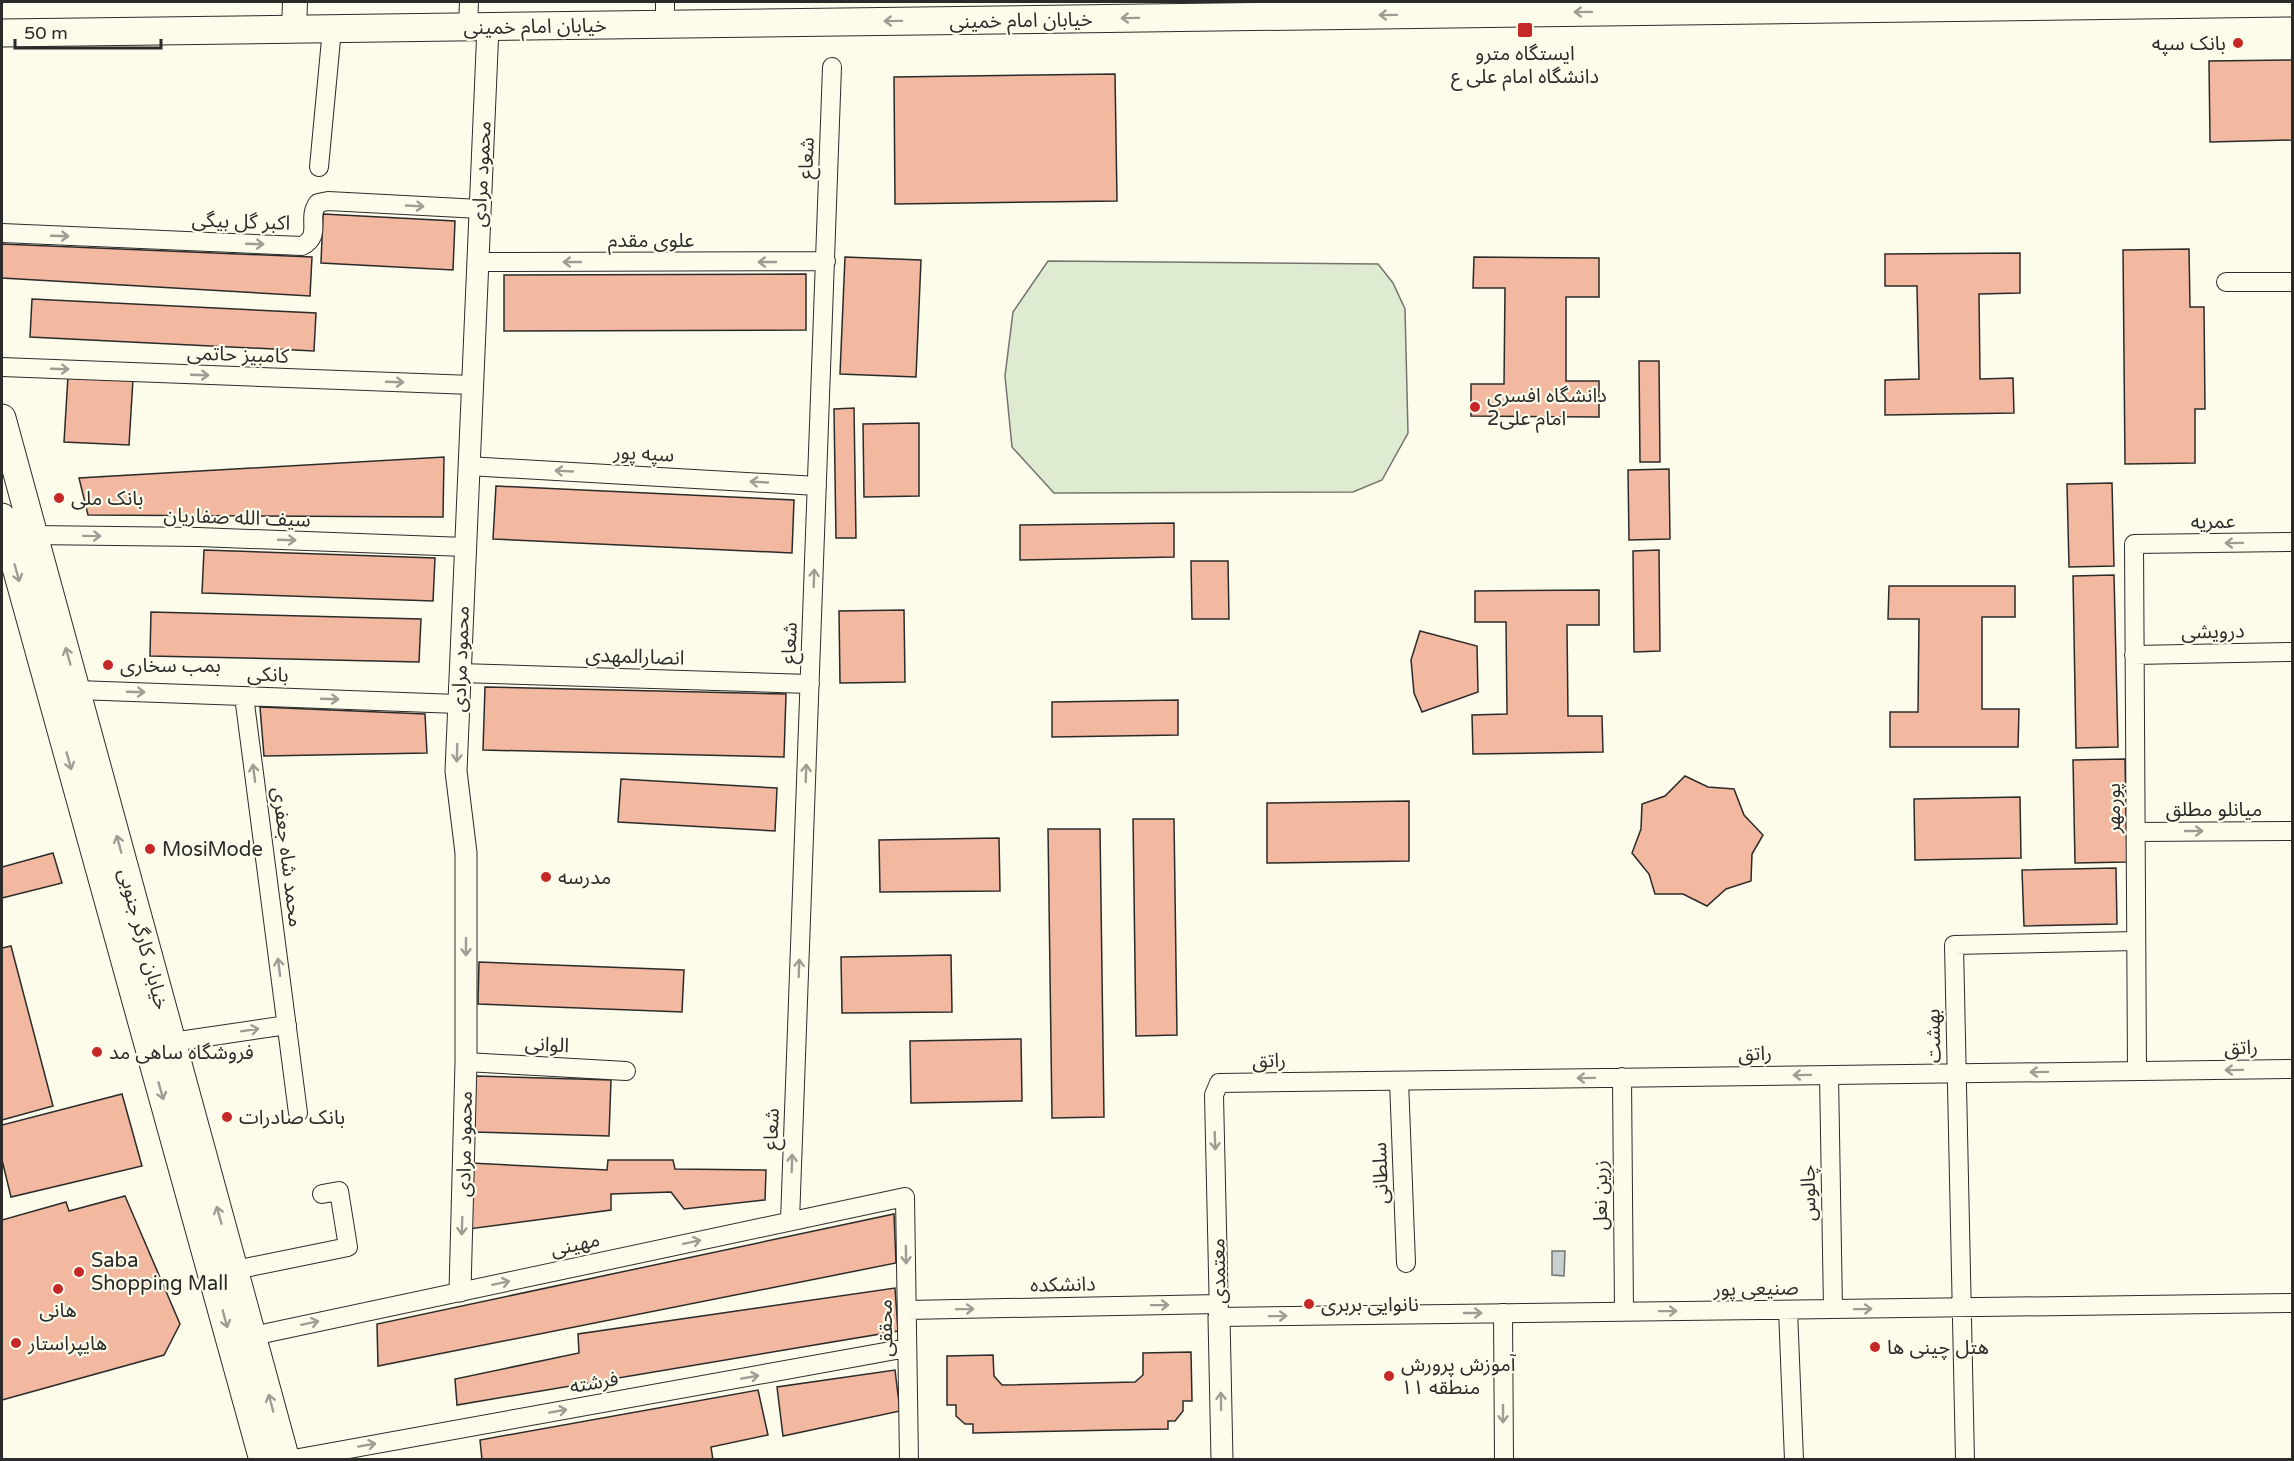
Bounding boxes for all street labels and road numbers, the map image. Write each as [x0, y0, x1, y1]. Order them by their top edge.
street label: خیابان امام خمینی [949, 8, 1093, 36]
street label: خیابان امام خمینی [463, 14, 607, 42]
street label: محمود مرادی [467, 120, 497, 228]
street label: شعاع [794, 137, 822, 180]
street label: اکبر گل بیگی [191, 208, 291, 236]
street label: علوی مقدم [608, 229, 694, 255]
street label: کامبیز حاتمی [187, 341, 290, 369]
street label: سپه پور [612, 440, 675, 468]
street label: سیف الله صفاریان [163, 503, 311, 533]
street label: عمریه [2190, 510, 2236, 534]
street label: محمود مرادی [447, 605, 475, 713]
street label: درویشی [2181, 619, 2245, 645]
street label: شعاع [777, 622, 805, 665]
street label: انصارالمهدی [585, 643, 685, 671]
street label: بانکی [247, 662, 289, 688]
street label: پورمهر [2102, 783, 2126, 834]
street label: محمد شاه جعفری [267, 786, 307, 928]
street label: میانلو مطلق [2166, 798, 2262, 822]
street label: خیابان کارگر جنوبی [113, 866, 173, 1013]
street label: بهشت [1922, 1009, 1946, 1063]
street label: الوانی [524, 1032, 570, 1058]
street label: راتق [2224, 1036, 2258, 1060]
street label: راتق [1738, 1042, 1772, 1066]
street label: راتق [1252, 1049, 1286, 1073]
street label: محمود مرادی [452, 1091, 478, 1197]
street label: شعاع [759, 1108, 787, 1151]
street label: سلطانی [1368, 1142, 1394, 1204]
street label: زرین نعل [1589, 1160, 1613, 1230]
street label: چالوس [1797, 1165, 1822, 1221]
street label: مهینی [548, 1228, 602, 1262]
street label: معتمدی [1206, 1238, 1232, 1304]
street label: دانشکده [1030, 1272, 1096, 1298]
street label: صنیعی پور [1712, 1276, 1799, 1302]
street label: محققی [873, 1299, 899, 1357]
street label: فرشته [568, 1367, 621, 1399]

